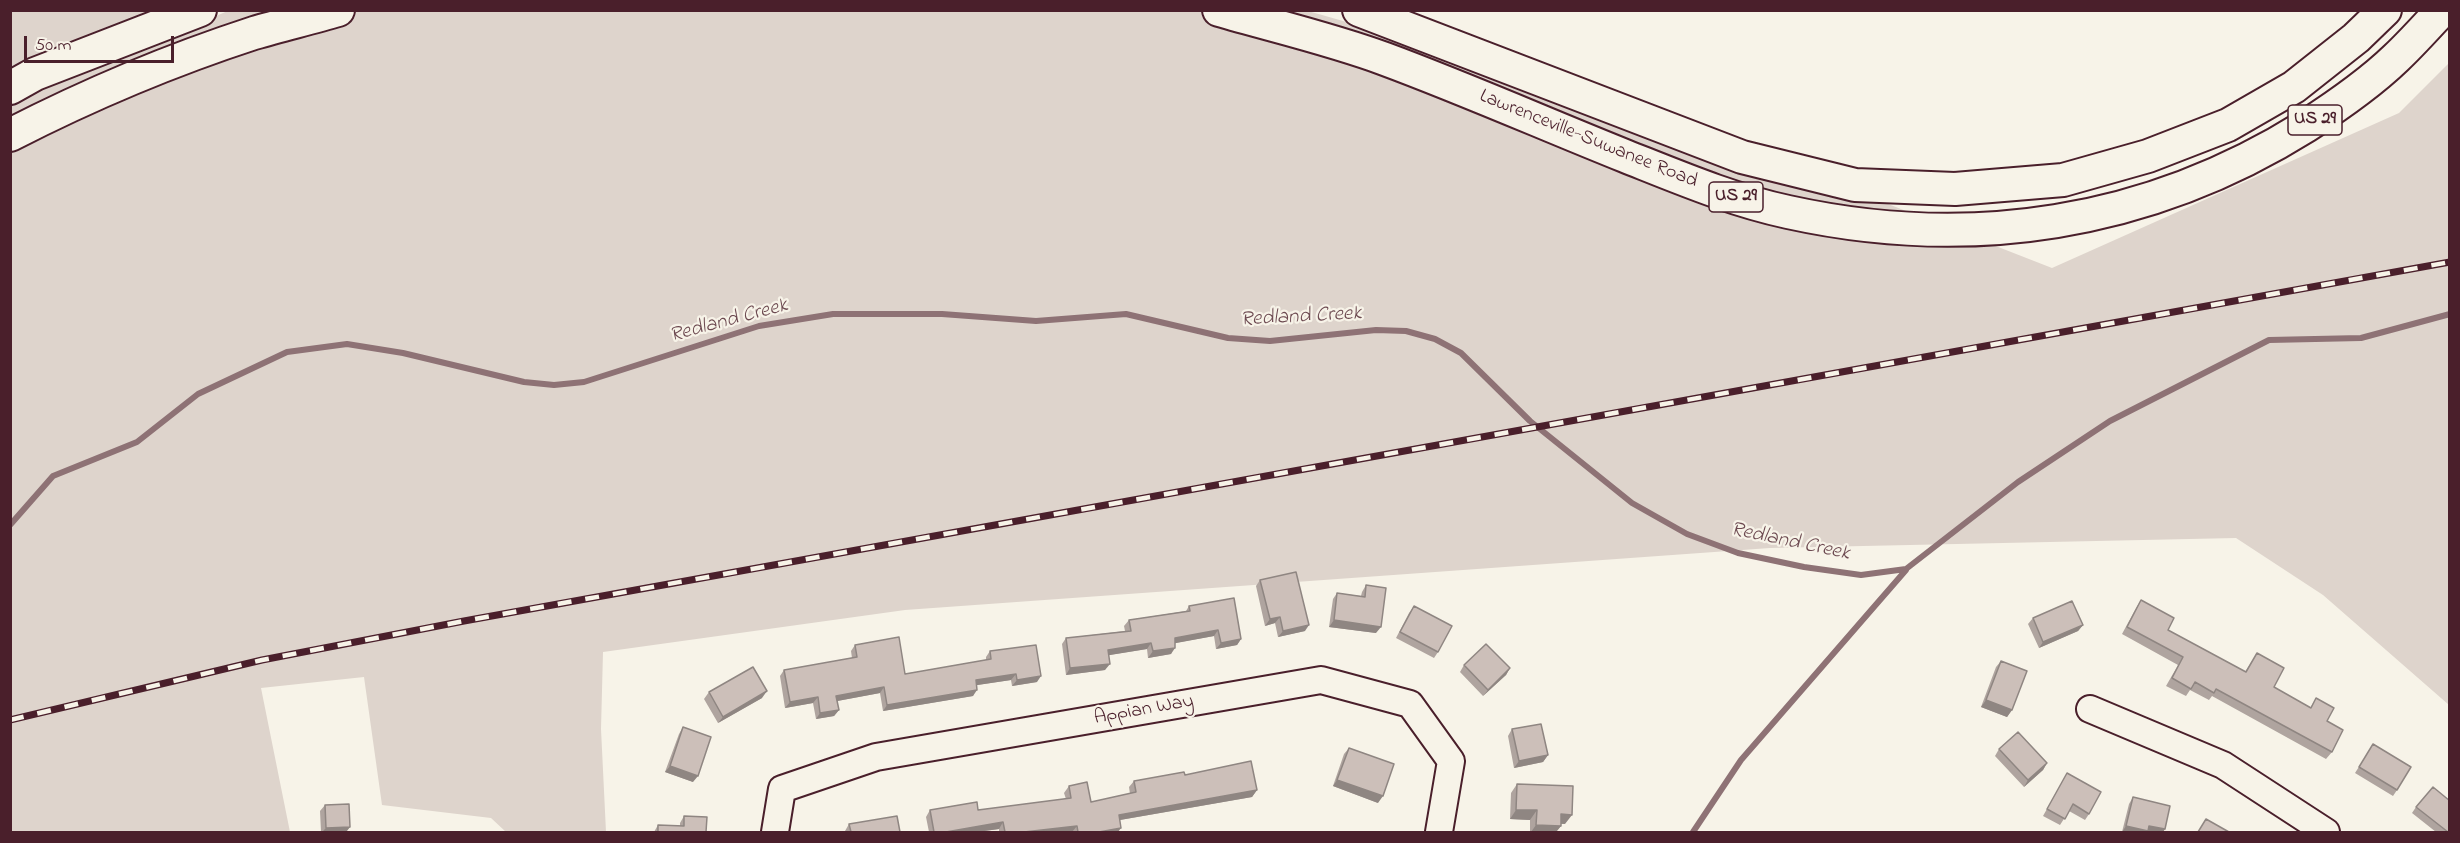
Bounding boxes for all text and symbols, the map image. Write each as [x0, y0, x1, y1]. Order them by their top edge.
scale bar [27, 24, 177, 62]
text: 50 m [35, 33, 72, 59]
street label: Lawrenceville-Suwanee Road [1475, 85, 1701, 195]
road number: US 29 [2288, 105, 2342, 135]
road number: US 29 [1709, 182, 1763, 212]
water label: Redland Creek [667, 294, 791, 350]
water label: Redland Creek [1240, 302, 1362, 334]
water label: Redland Creek [1728, 518, 1852, 568]
street label: Appian Way [1092, 690, 1196, 732]

